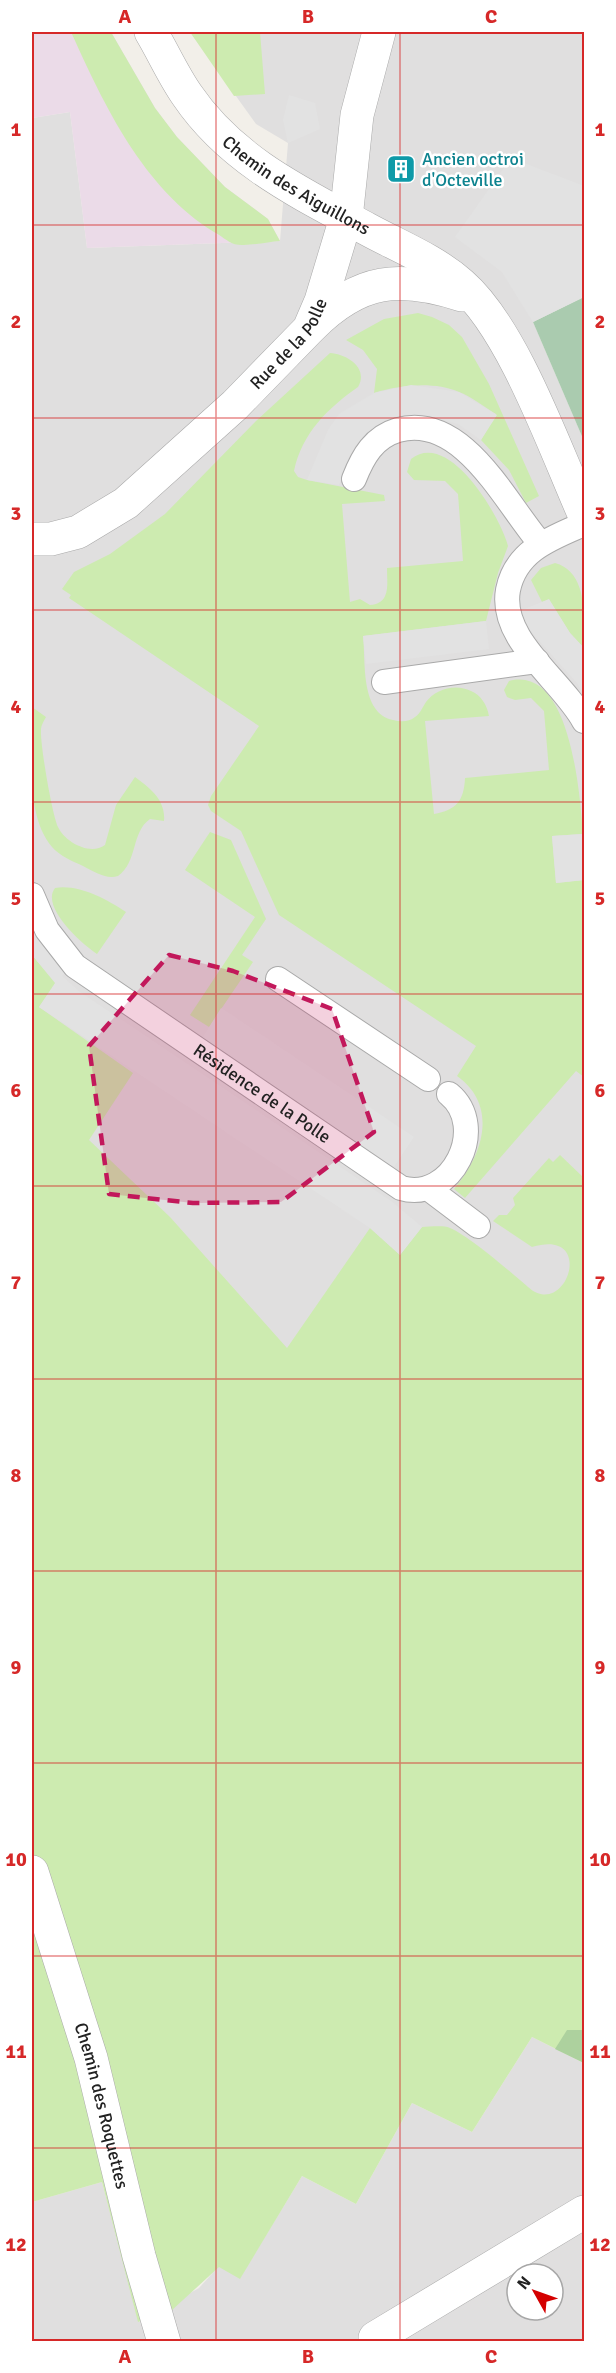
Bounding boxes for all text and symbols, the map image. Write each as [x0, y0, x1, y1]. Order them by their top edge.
text: A [119, 4, 132, 29]
text: B [302, 4, 314, 29]
text: C [485, 4, 497, 29]
text: 1 [11, 117, 22, 142]
text: 1 [595, 117, 606, 142]
street label: Chemin des Aiguillons [218, 131, 374, 240]
place label: Ancien octroi d'Octeville [422, 148, 524, 191]
building icon: Ancien octroi d'Octeville [385, 153, 417, 185]
street label: Rue de la Polle [245, 295, 332, 394]
text: 2 [11, 309, 21, 334]
text: 2 [595, 309, 605, 334]
text: 3 [11, 501, 21, 526]
text: 3 [595, 501, 605, 526]
text: 4 [11, 694, 22, 719]
text: 4 [595, 694, 606, 719]
text: 5 [11, 886, 21, 911]
text: 5 [595, 886, 605, 911]
street label: Résidence de la Polle [189, 1039, 335, 1148]
text: 6 [11, 1078, 22, 1103]
text: 6 [595, 1078, 606, 1103]
text: 7 [11, 1270, 22, 1295]
text: 7 [595, 1270, 606, 1295]
text: 8 [11, 1463, 22, 1488]
text: 8 [595, 1463, 606, 1488]
text: 9 [11, 1655, 22, 1680]
text: 9 [595, 1655, 606, 1680]
text: 10 [5, 1847, 27, 1872]
text: 10 [589, 1847, 611, 1872]
street label: Chemin des Roquettes [69, 2020, 133, 2191]
text: 11 [5, 2039, 27, 2064]
text: 11 [589, 2039, 611, 2064]
text: 12 [5, 2232, 27, 2257]
text: 12 [589, 2232, 611, 2257]
north arrow [505, 2262, 565, 2322]
text: N [513, 2272, 536, 2294]
text: A [119, 2344, 132, 2369]
text: B [302, 2344, 314, 2369]
text: C [485, 2344, 497, 2369]

